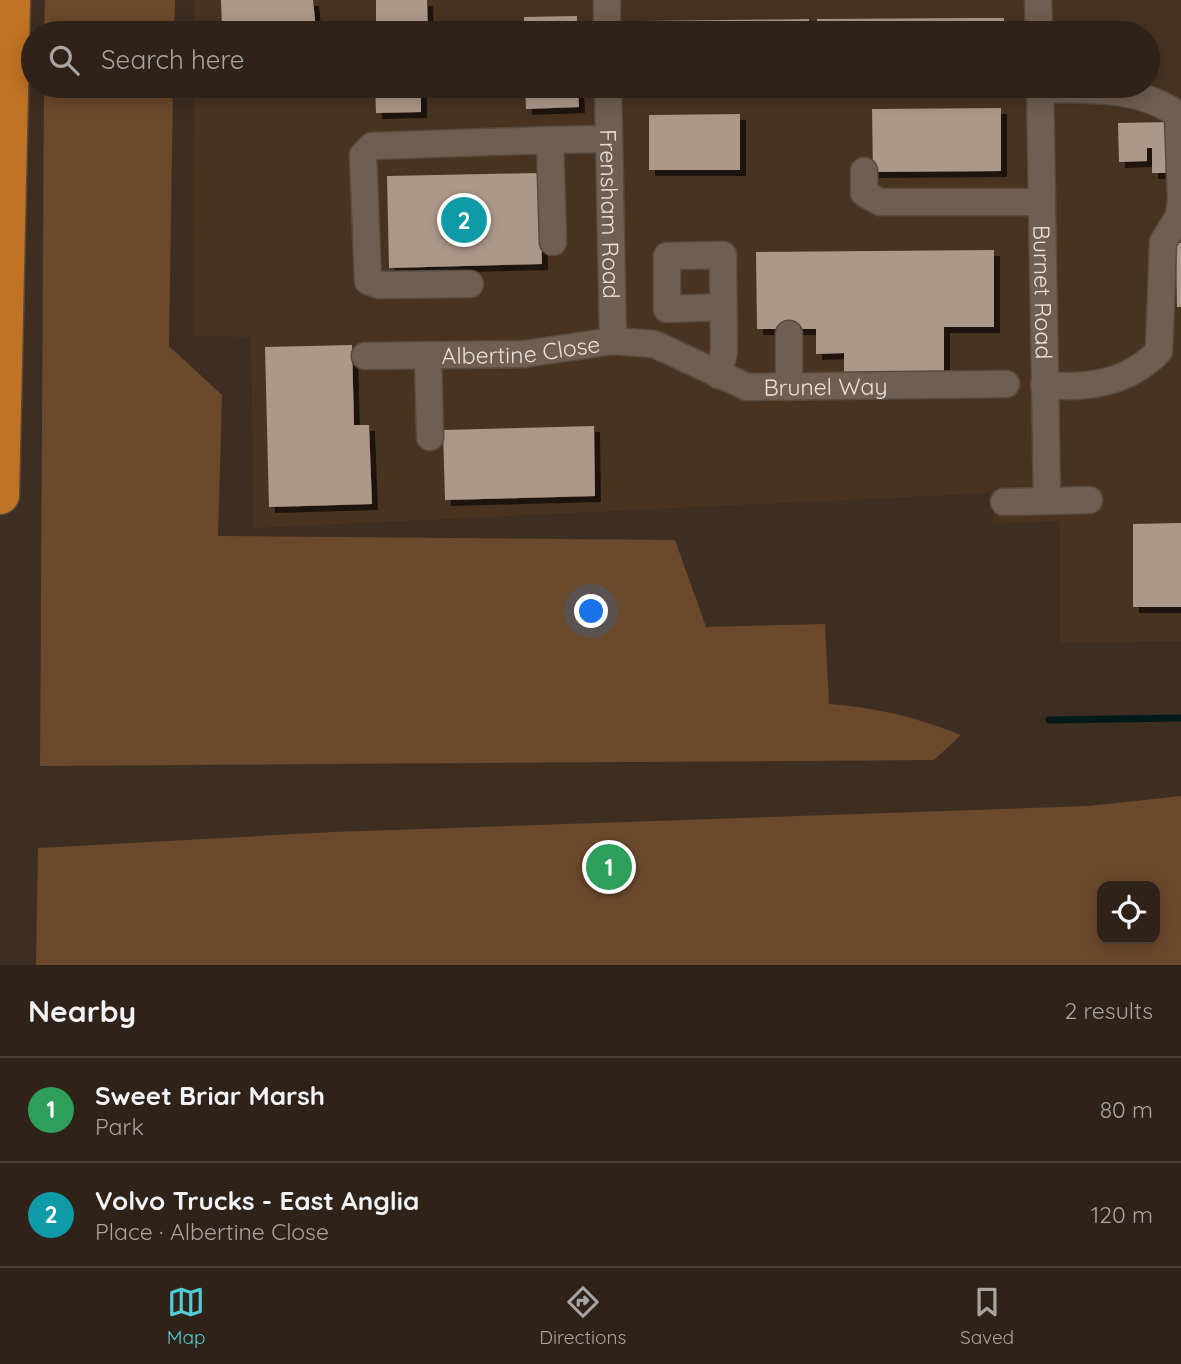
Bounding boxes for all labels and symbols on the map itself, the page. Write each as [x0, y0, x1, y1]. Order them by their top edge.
street label: Frensham Road [594, 129, 627, 299]
pin: 2 [441, 194, 487, 246]
street label: Burnet Road [1028, 225, 1059, 359]
street label: Albertine Close [441, 329, 602, 370]
street label: Brunel Way [763, 371, 888, 401]
your location [574, 594, 608, 628]
pin: 1 [586, 841, 632, 893]

